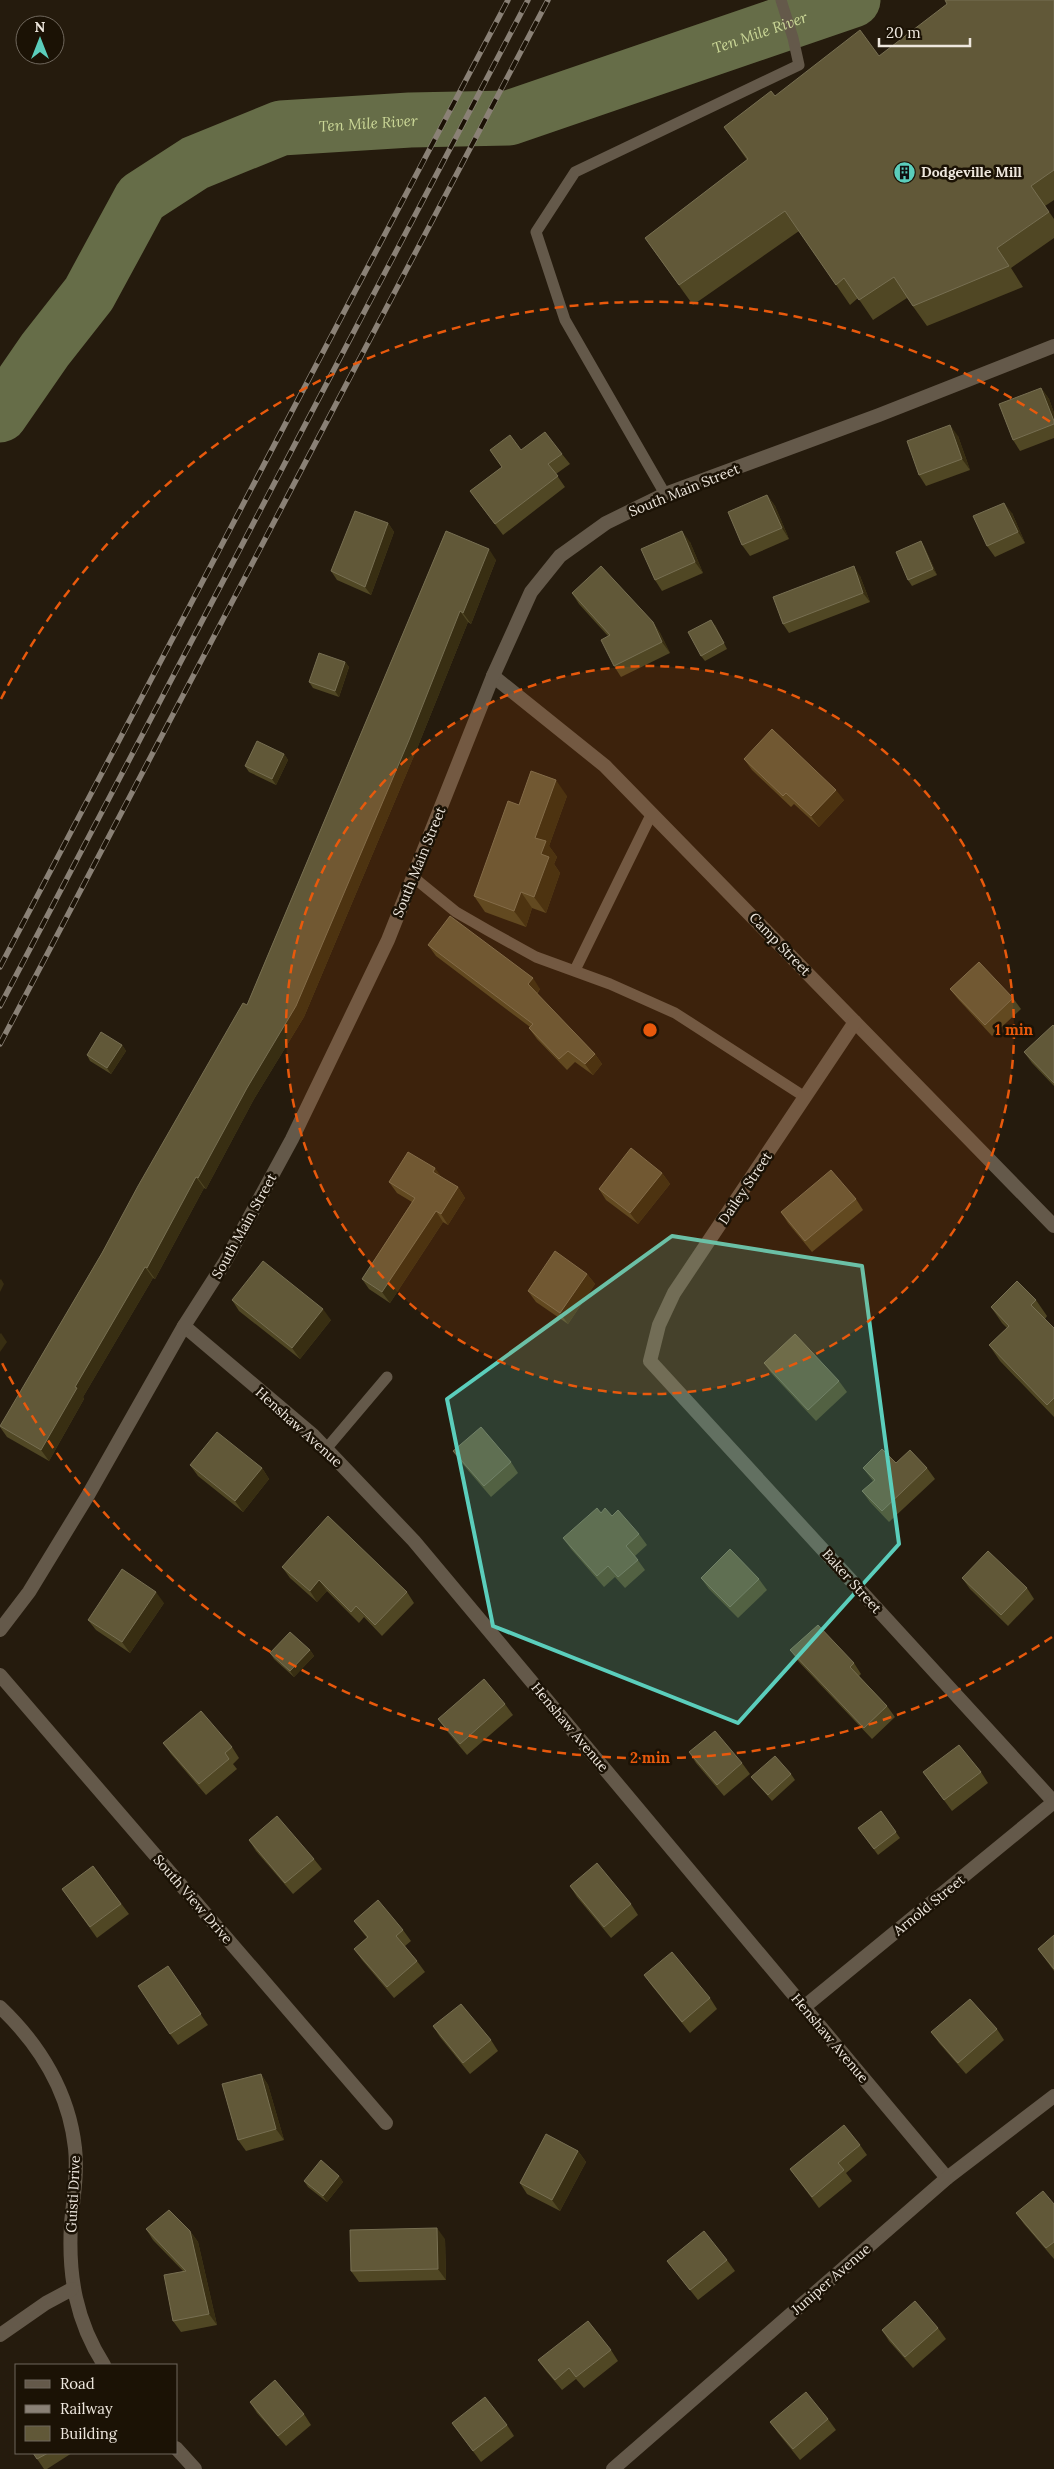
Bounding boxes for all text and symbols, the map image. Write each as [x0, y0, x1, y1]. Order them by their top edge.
water label: Ten Mile River [710, 7, 810, 57]
north arrow [15, 15, 65, 65]
scale bar [879, 15, 970, 47]
text: N [35, 18, 46, 36]
text: 20 m [886, 23, 921, 42]
water label: Ten Mile River [318, 110, 418, 135]
building icon: Dodgeville Mill [893, 160, 917, 184]
place label: Dodgeville Mill [921, 163, 1023, 181]
street label: South Main Street [626, 459, 743, 520]
street label: South Main Street [389, 803, 450, 920]
street label: Camp Street [745, 909, 815, 980]
text: 1 min [995, 1020, 1034, 1039]
centre of rings [641, 1021, 659, 1039]
street label: Dailey Street [714, 1148, 776, 1228]
street label: South Main Street [208, 1170, 281, 1282]
street label: Henshaw Avenue [252, 1383, 347, 1471]
street label: Baker Street [818, 1545, 886, 1617]
street label: Henshaw Avenue [527, 1679, 613, 1776]
text: 2 min [630, 1748, 671, 1767]
street label: South View Drive [149, 1851, 237, 1948]
street label: Arnold Street [889, 1870, 969, 1940]
street label: Henshaw Avenue [787, 1990, 873, 2087]
street label: Guisti Drive [62, 2154, 84, 2233]
street label: Juniper Avenue [787, 2239, 875, 2319]
legend [15, 2364, 178, 2454]
text: Road [60, 2374, 95, 2393]
text: Railway [60, 2399, 113, 2418]
text: Building [60, 2424, 118, 2443]

